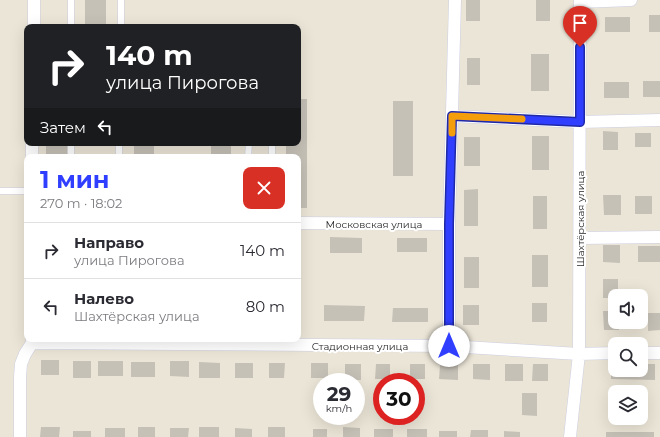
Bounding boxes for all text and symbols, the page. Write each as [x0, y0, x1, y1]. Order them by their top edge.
pin [563, 6, 597, 47]
icon: arrive [569, 12, 591, 34]
text: 140 m [106, 38, 193, 72]
icon: right [40, 40, 92, 92]
text: улица Пирогова [106, 72, 259, 94]
icon: left [94, 116, 116, 138]
text: Затем [40, 118, 86, 137]
text: 1 мин [40, 165, 109, 194]
button: close [243, 167, 285, 209]
street label: Шахтёрская улица [574, 171, 587, 267]
text: 270 m · 18:02 [40, 195, 122, 211]
street label: Московская улица [326, 218, 422, 231]
text: Направо [74, 233, 144, 252]
icon: right [40, 240, 62, 262]
text: 140 m [240, 241, 285, 260]
text: улица Пирогова [74, 252, 184, 268]
text: Налево [74, 289, 134, 308]
map controls [608, 289, 648, 425]
button: sound [608, 289, 648, 329]
icon: left [40, 296, 62, 318]
text: 80 m [246, 297, 285, 316]
text: Шахтёрская улица [74, 308, 199, 324]
position arrow [428, 325, 470, 367]
button: search [608, 337, 648, 377]
street label: Стадионная улица [312, 340, 408, 353]
speed limit sign: 30 [373, 373, 425, 425]
text: 29 [327, 382, 351, 406]
button: layers [608, 385, 648, 425]
text: km/h [326, 402, 352, 415]

